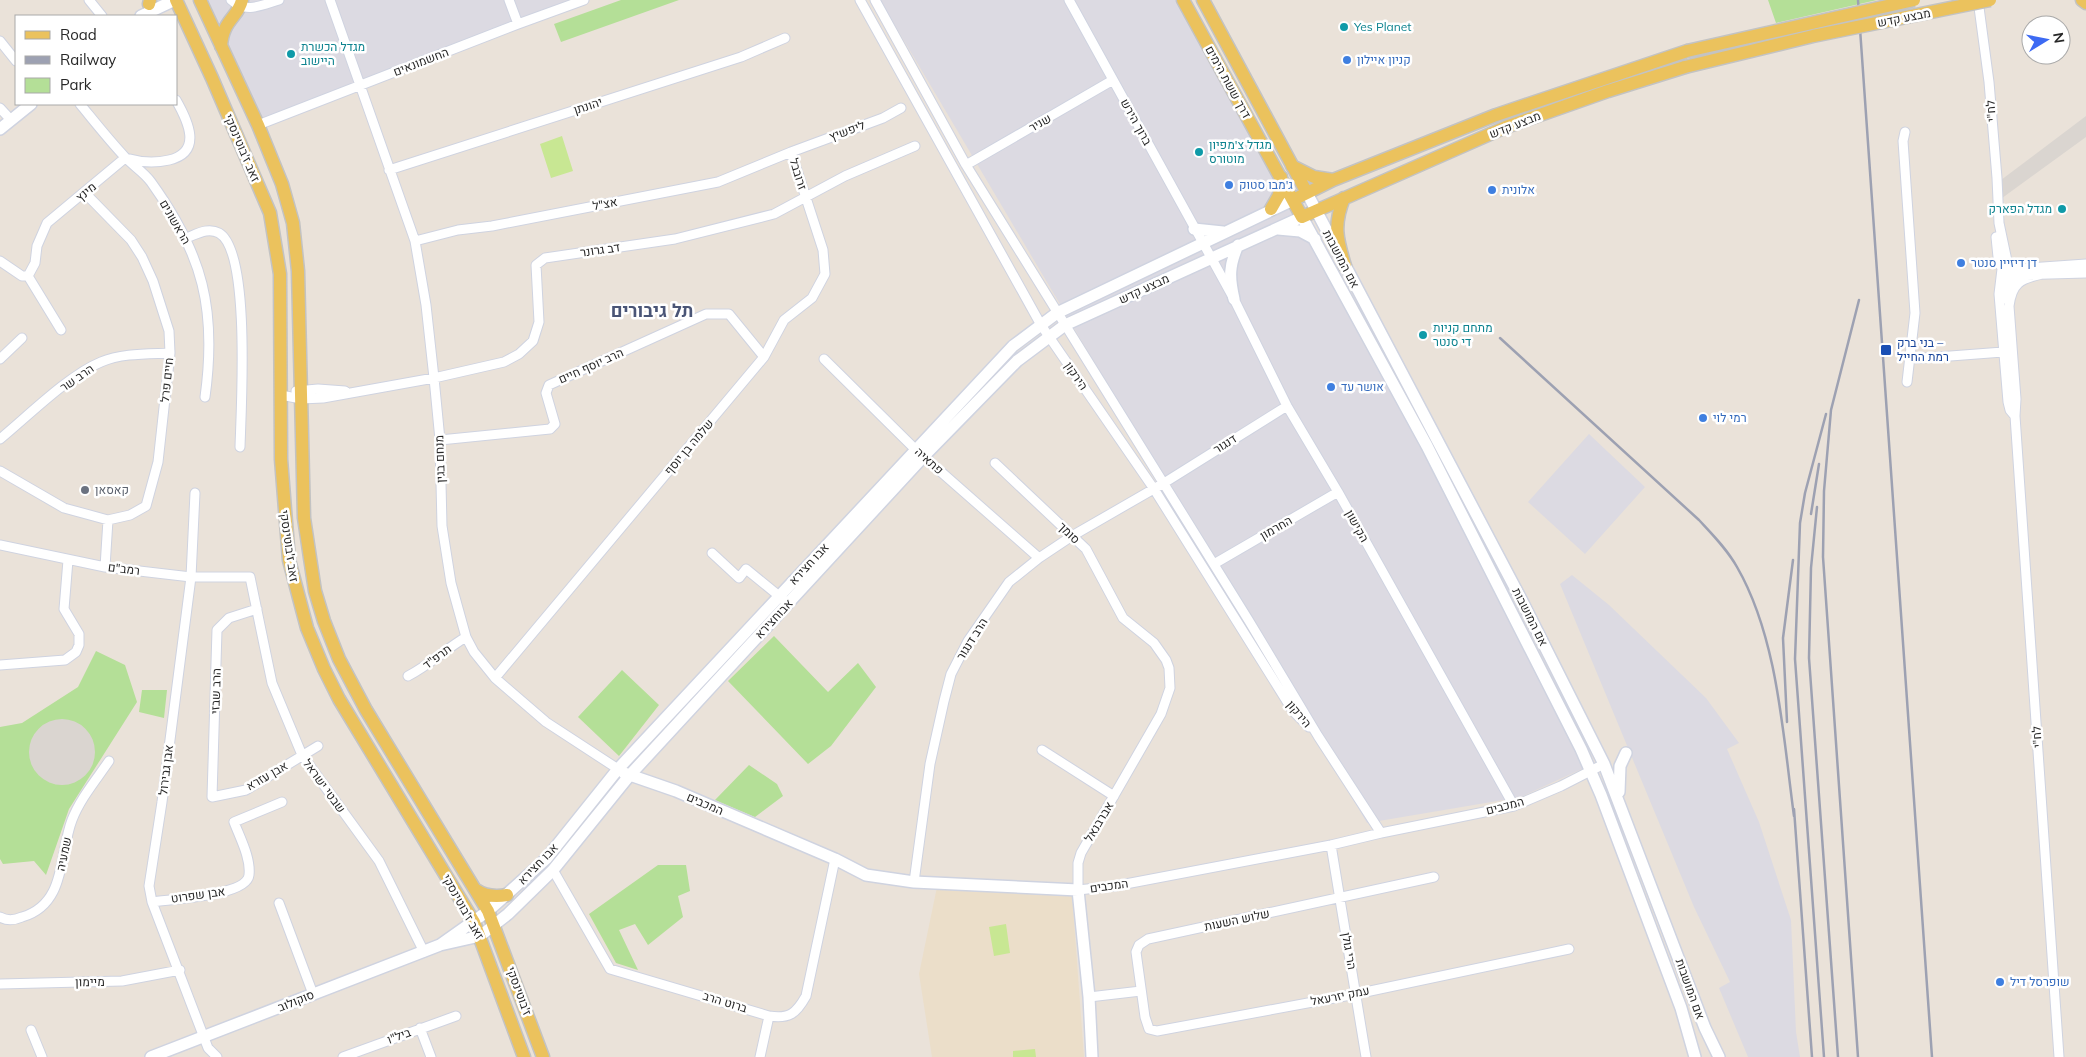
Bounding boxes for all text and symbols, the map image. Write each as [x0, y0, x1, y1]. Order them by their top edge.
street label: מבצע קדש [1876, 5, 1932, 30]
legend [15, 15, 178, 105]
north arrow [2021, 15, 2071, 65]
place label: Yes Planet [1353, 19, 1412, 34]
marker: Yes Planet [1338, 21, 1350, 33]
text: Road [60, 25, 97, 44]
text: N [2049, 31, 2069, 45]
place label: מגדל הכשרת היישוב [301, 39, 365, 68]
street label: דרך ששת הימים [1202, 43, 1254, 121]
street label: החשמונאים [391, 44, 451, 79]
marker: מגדל הכשרת היישוב [285, 48, 297, 60]
text: Railway [60, 50, 116, 69]
place label: קניון איילון [1357, 52, 1411, 67]
marker: קניון איילון [1341, 54, 1353, 66]
text: Park [60, 75, 92, 94]
street label: יהונתן [571, 94, 604, 117]
street label: ברוך הירש [1118, 96, 1156, 148]
street label: לח"י [1982, 100, 1999, 122]
street label: מבצע קדש [1487, 108, 1543, 141]
street label: שניר [1026, 110, 1054, 135]
street label: זאב ז'בוטינסקי [221, 112, 263, 184]
street label: ליפשיץ [827, 117, 867, 144]
place label: מגדל צ'מפיון מוטורס [1209, 137, 1272, 166]
marker: מגדל צ'מפיון מוטורס [1193, 146, 1205, 158]
street label: זרובבל [787, 156, 810, 192]
place label: ג'מבו סטוק [1239, 177, 1293, 192]
street label: מינץ [72, 179, 99, 204]
marker: ג'מבו סטוק [1223, 179, 1235, 191]
place label: אלונית [1502, 182, 1535, 197]
marker: אלונית [1486, 184, 1498, 196]
street label: אצ"ל [591, 194, 619, 213]
street label: הראשונים [157, 197, 194, 247]
place label: מגדל הפארק [1989, 201, 2052, 216]
marker: מגדל הפארק [2056, 203, 2068, 215]
street label: אם המושבות [1320, 227, 1363, 291]
street label: דב גרונר [579, 239, 621, 260]
place label: דן דיזיין סנטר [1971, 255, 2037, 270]
marker: דן דיזיין סנטר [1955, 257, 1967, 269]
street label: מבצע קדש [1116, 270, 1171, 307]
district label: תל גיבורים [611, 299, 693, 322]
place label: מתחם קניות די סנטר [1433, 320, 1493, 349]
marker: מתחם קניות די סנטר [1417, 329, 1429, 341]
place label: בני ברק – רמת החייל [1897, 335, 1949, 364]
marker: בני ברק – רמת החייל [1879, 343, 1893, 357]
street label: הרב יוסף חיים [556, 345, 626, 387]
street label: חיים פרל [157, 357, 176, 403]
street label: הירקון [1062, 359, 1091, 393]
street label: הרב שר [57, 361, 97, 395]
place label: אושר עד [1341, 379, 1384, 394]
marker: אושר עד [1325, 381, 1337, 393]
place label: רמי לוי [1713, 410, 1747, 425]
marker: רמי לוי [1697, 412, 1709, 424]
street label: שלמה בן יוסף [661, 416, 716, 478]
street label: דנגור [1210, 431, 1239, 456]
street label: מנחם בגין [431, 435, 448, 483]
street label: פתאיה [912, 444, 947, 477]
place label: קאסאן [95, 482, 129, 497]
marker: קאסאן [79, 484, 91, 496]
street label: הקישון [1342, 507, 1372, 545]
street label: זאב ז'בוטינסקי [277, 509, 302, 583]
street label: החרמון [1257, 512, 1295, 543]
street label: סומך [1055, 519, 1083, 547]
street label: אבו חצירא [786, 539, 832, 588]
street label: רמב"ם [107, 559, 141, 578]
street label: אם המושבות [1509, 585, 1552, 649]
street label: אבוחצירא [752, 596, 796, 642]
street label: הרב דנגור [953, 615, 990, 663]
street label: תרפ"ד [419, 641, 454, 672]
street label: הרב שבזי [207, 668, 224, 714]
street label: הירקון [1284, 697, 1315, 730]
street label: לח"י [2028, 726, 2045, 748]
street label: אבן גבירול [155, 744, 176, 796]
street label: שבטי ישראל [300, 756, 349, 816]
street label: אבן עזרא [243, 758, 290, 793]
street label: המכבים [684, 789, 726, 818]
street label: המכבים [1484, 793, 1525, 818]
street label: אברבנאל [1081, 799, 1117, 845]
street label: שמעיה [53, 835, 74, 872]
street label: אבו חצירא [514, 840, 561, 887]
street label: זאב ז'בוטינסקי [439, 872, 488, 942]
street label: המכבים [1089, 875, 1129, 896]
street label: אבן שפרוט [170, 883, 226, 906]
street label: שלוש השעות [1203, 905, 1271, 934]
street label: הרי גולן [1339, 931, 1360, 971]
street label: אם המושבות [1673, 956, 1708, 1022]
street label: ז'בוטינסקי [504, 964, 535, 1017]
street label: מיימון [75, 974, 105, 989]
place label: שופרסל דיל [2010, 974, 2069, 989]
marker: שופרסל דיל [1994, 976, 2006, 988]
street label: עמק יזרעאל [1309, 982, 1371, 1009]
street label: סוקולוב [275, 986, 316, 1015]
street label: ברוט הרב [701, 988, 750, 1016]
street label: ביל"ו [385, 1024, 413, 1047]

